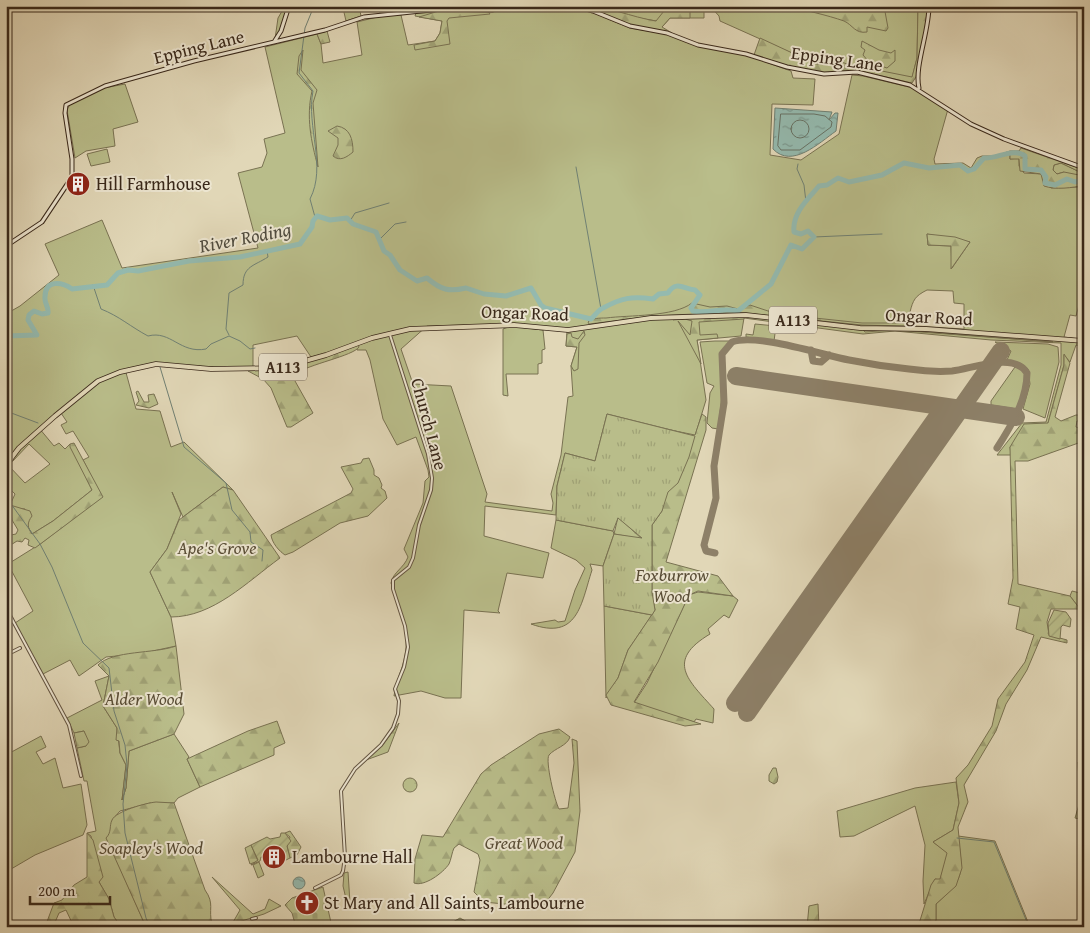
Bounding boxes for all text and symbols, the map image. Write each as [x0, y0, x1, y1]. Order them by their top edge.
street label: Epping Lane [151, 22, 247, 71]
street label: Epping Lane [789, 39, 885, 78]
place label: Hill Farmhouse [96, 170, 210, 197]
building icon: Hill Farmhouse [65, 171, 91, 197]
water label: River Roding [196, 214, 294, 260]
street label: Ongar Road [481, 297, 570, 328]
street label: Ongar Road [885, 301, 974, 332]
road number: A113 [769, 306, 817, 334]
road number: A113 [259, 354, 307, 381]
street label: Church Lane [404, 375, 455, 473]
park label: Ape's Grove [177, 534, 256, 561]
park label: Foxburrow Wood [634, 561, 709, 609]
park label: Alder Wood [104, 685, 184, 712]
park label: Great Wood [485, 829, 563, 856]
park label: Soapley's Wood [99, 834, 203, 861]
place label: Lambourne Hall [292, 843, 413, 870]
building icon: Lambourne Hall [261, 844, 287, 870]
scale bar [30, 873, 110, 905]
text: 200 m [38, 880, 76, 901]
place label: St Mary and All Saints, Lambourne [324, 889, 584, 916]
church icon: St Mary and All Saints, Lambourne [294, 890, 320, 916]

